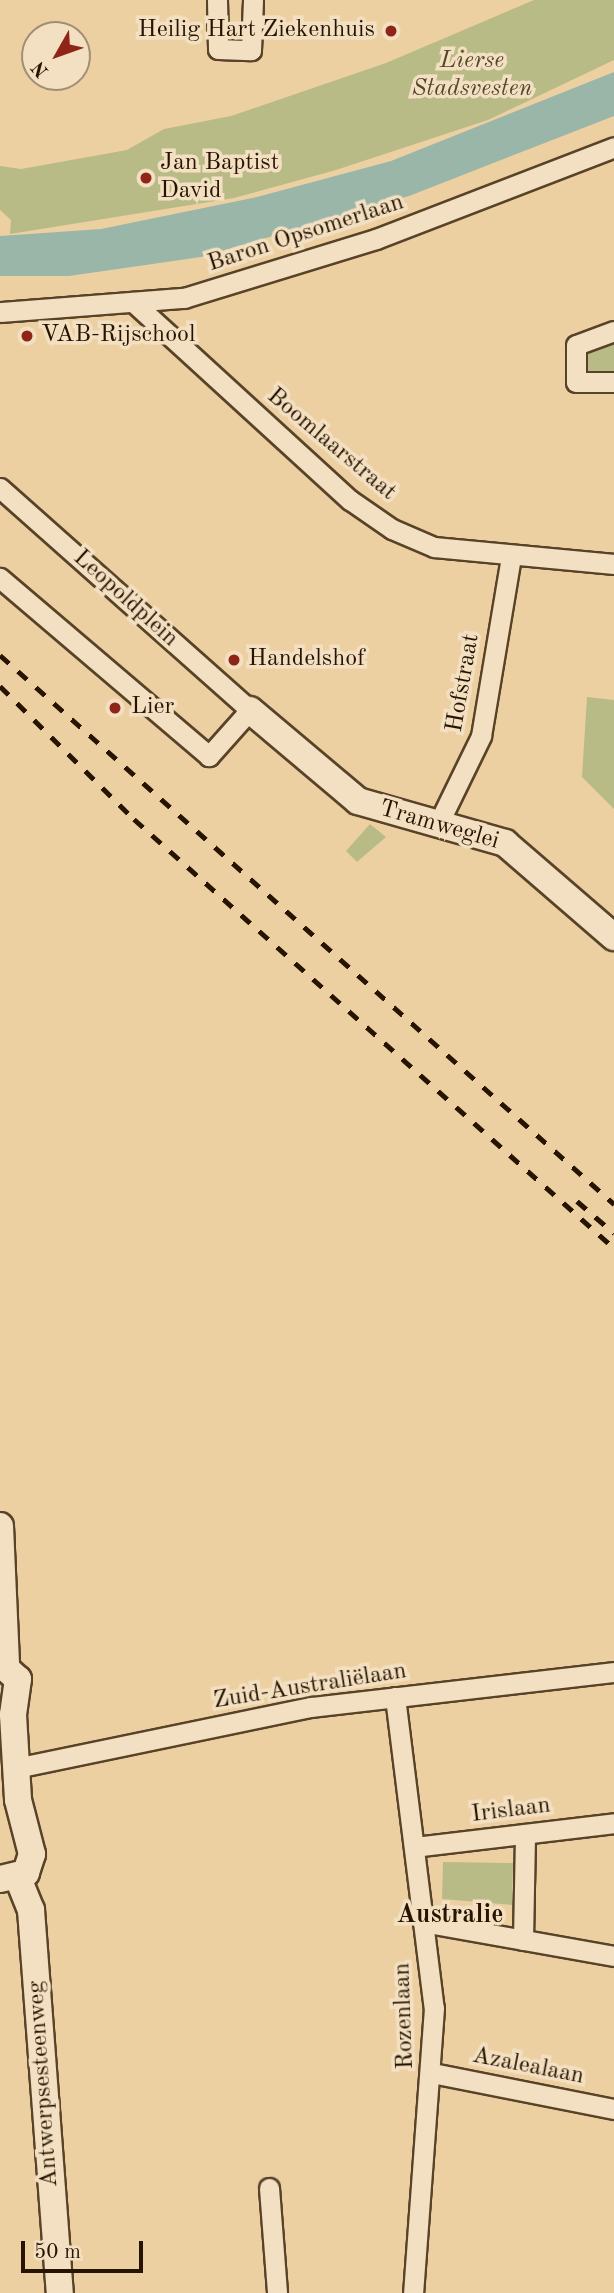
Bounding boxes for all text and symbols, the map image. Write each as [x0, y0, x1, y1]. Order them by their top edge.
place label: Heilig Hart Ziekenhuis [138, 17, 375, 45]
north arrow [21, 21, 91, 91]
marker: Heilig Hart Ziekenhuis [381, 21, 401, 41]
park label: Lierse Stadsvesten [412, 48, 532, 104]
text: N [29, 57, 53, 80]
place label: Jan Baptist David [160, 150, 279, 206]
marker: Jan Baptist David [138, 170, 154, 186]
street label: Baron Opsomerlaan [204, 189, 408, 279]
place label: VAB-Rijschool [41, 322, 195, 350]
marker: VAB-Rijschool [19, 328, 35, 344]
street label: Boomlaarstraat [260, 382, 402, 508]
street label: Leopoldplein [66, 544, 184, 654]
street label: Hofstraat [441, 632, 487, 734]
place label: Handelshof [248, 646, 365, 674]
marker: Handelshof [226, 652, 242, 668]
place label: Lier [131, 694, 174, 722]
marker: Lier [105, 698, 125, 718]
street label: Tramweglei [376, 795, 502, 857]
street label: Zuid-Australiëlaan [211, 1658, 409, 1716]
street label: Irislaan [470, 1792, 552, 1830]
district label: Australie [396, 1900, 504, 1932]
street label: Rozenlaan [389, 1962, 421, 2070]
street label: Antwerpsesteenweg [22, 1980, 66, 2188]
street label: Azalealaan [470, 2042, 586, 2092]
scale bar [24, 2226, 147, 2270]
text: 50 m [34, 2242, 81, 2263]

